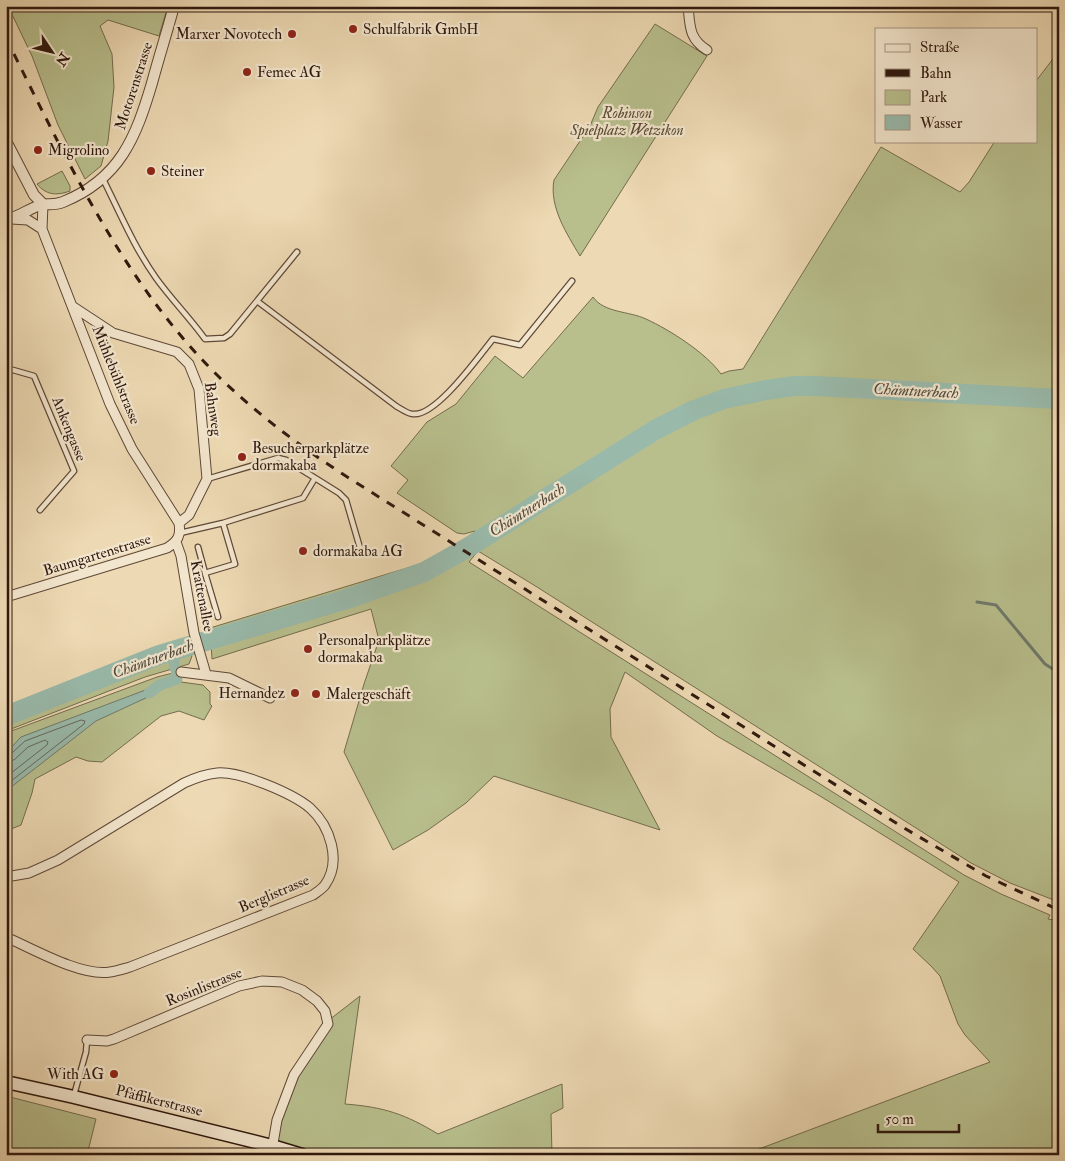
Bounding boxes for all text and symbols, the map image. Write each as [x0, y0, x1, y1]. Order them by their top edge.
place label: Schulfabrik GmbH [363, 20, 479, 39]
marker: Schulfabrik GmbH [347, 23, 359, 35]
place label: Marxer Novotech [175, 25, 282, 44]
north arrow [28, 28, 78, 78]
marker: Marxer Novotech [286, 28, 298, 40]
legend [875, 28, 1038, 142]
text: Straße [920, 38, 959, 57]
street label: Motorenstrasse [111, 40, 157, 132]
text: N [51, 48, 73, 70]
place label: Femec AG [257, 63, 322, 82]
text: Bahn [920, 64, 952, 83]
marker: Femec AG [241, 66, 253, 78]
text: Park [920, 88, 947, 107]
park label: Robinson Spielplatz Wetzikon [569, 104, 684, 140]
text: Wasser [919, 114, 963, 133]
place label: Migrolino [48, 141, 109, 160]
marker: Migrolino [32, 144, 44, 156]
place label: Steiner [161, 162, 204, 181]
marker: Steiner [145, 165, 157, 177]
street label: Mühlebühlstrasse [88, 323, 144, 427]
water label: Chämtnerbach [873, 379, 959, 403]
street label: Bahnweg [200, 381, 226, 438]
street label: Ankengasse [47, 393, 91, 464]
place label: Besucherparkplätze dormakaba [252, 439, 369, 475]
marker: Besucherparkplätze dormakaba [236, 451, 248, 463]
water label: Chämtnerbach [485, 479, 569, 541]
street label: Baumgartenstrasse [41, 530, 153, 580]
place label: dormakaba AG [313, 542, 403, 561]
marker: dormakaba AG [297, 545, 309, 557]
street label: Krattenallee [186, 559, 218, 633]
place label: Personalparkplätze dormakaba [318, 631, 431, 667]
water label: Chämtnerbach [109, 635, 197, 683]
marker: Personalparkplätze dormakaba [302, 643, 314, 655]
place label: Hernandez [219, 684, 285, 703]
place label: Malergeschäft [326, 685, 411, 704]
marker: Hernandez [289, 687, 301, 699]
marker: Malergeschäft [310, 688, 322, 700]
street label: Berglistrasse [236, 871, 312, 917]
street label: Rosinlistrasse [163, 963, 245, 1011]
place label: With AG [46, 1065, 104, 1084]
marker: With AG [108, 1068, 120, 1080]
street label: Pfäffikerstrasse [114, 1081, 204, 1121]
scale bar [878, 1101, 959, 1133]
text: 50 m [885, 1110, 914, 1129]

